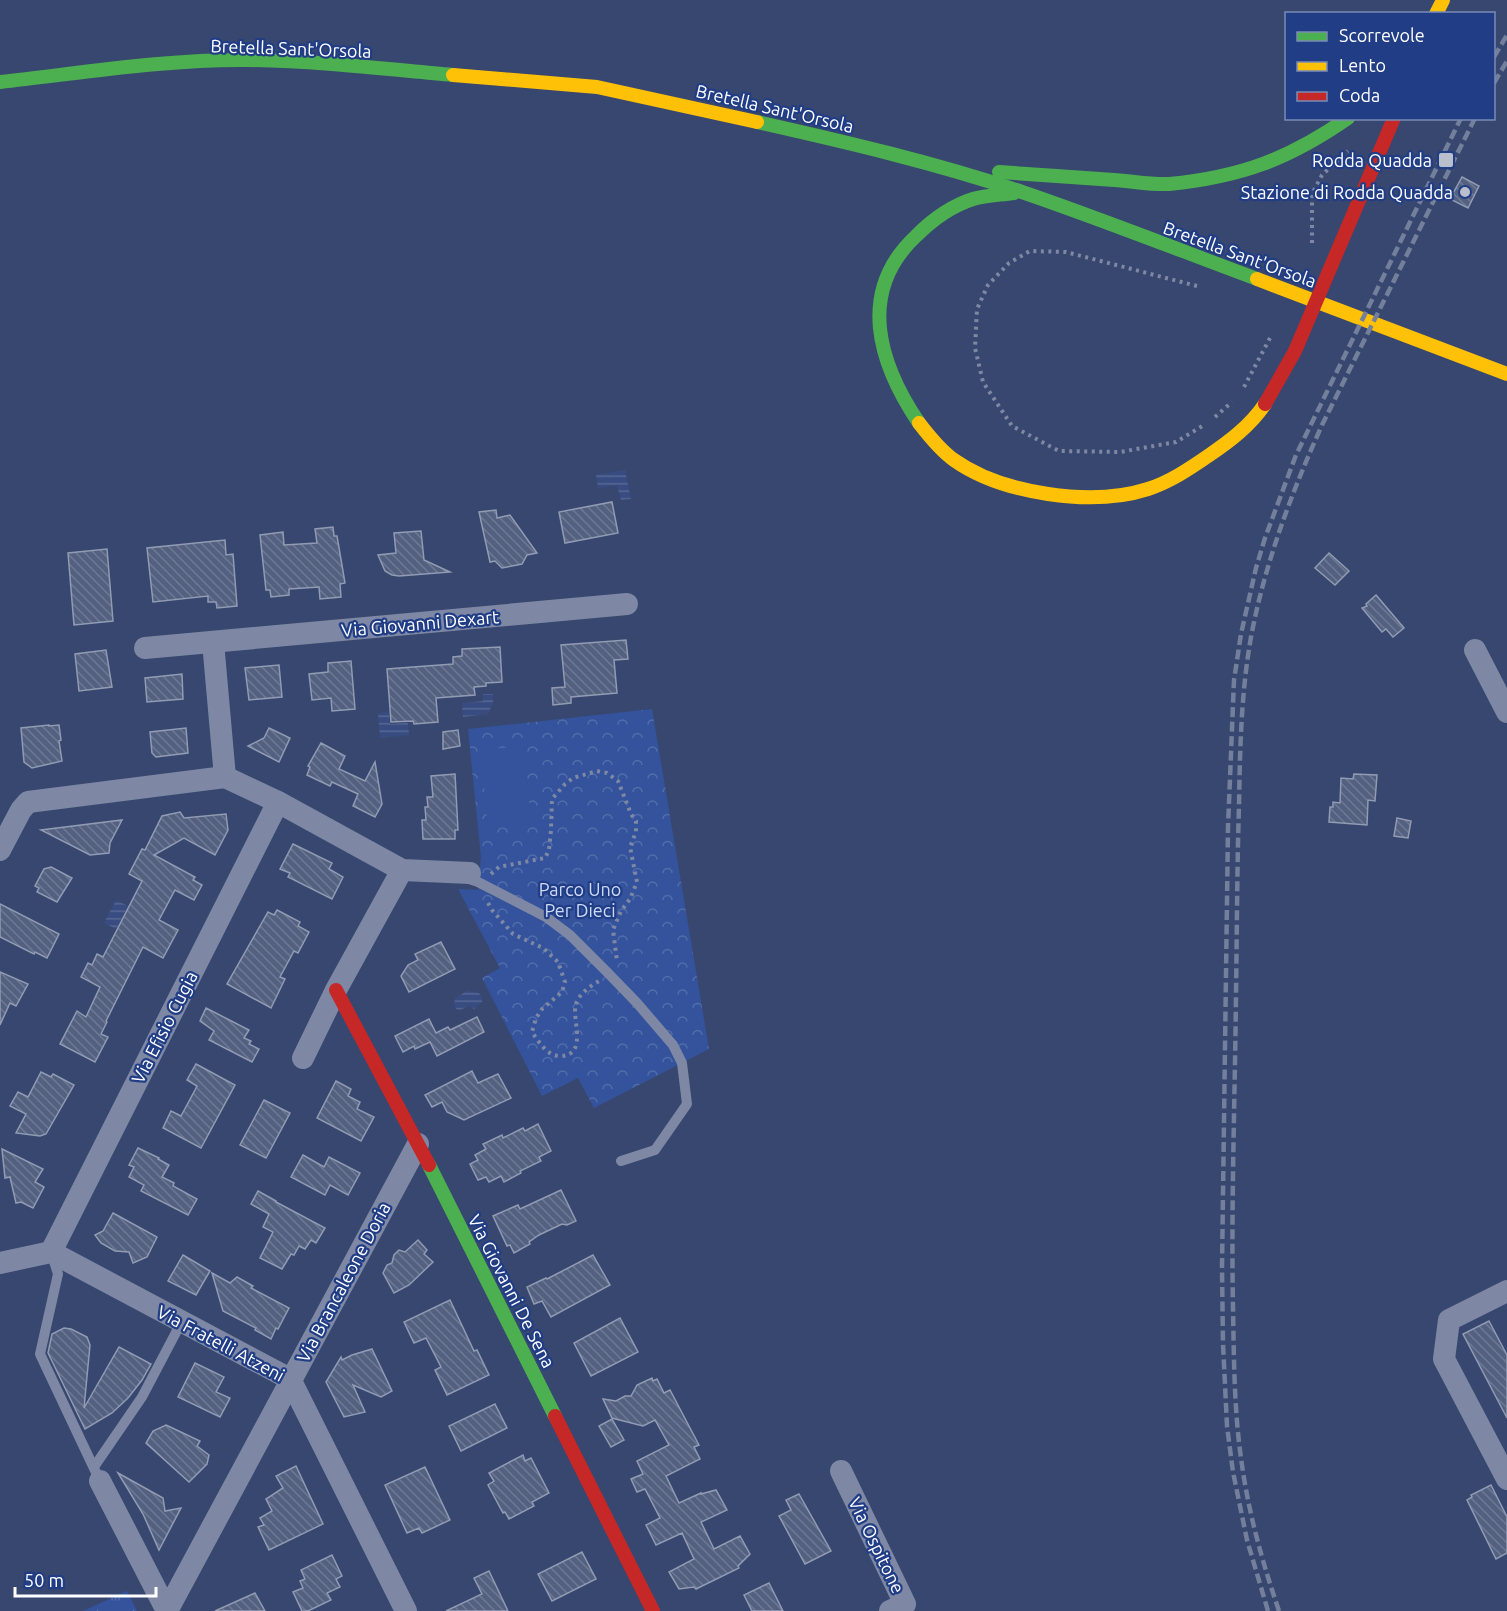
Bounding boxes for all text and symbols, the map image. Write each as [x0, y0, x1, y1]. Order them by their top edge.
legend [1285, 12, 1495, 120]
text: Scorrevole [1339, 25, 1425, 45]
street label: Bretella Sant'Orsola [210, 35, 372, 61]
text: Lento [1339, 55, 1386, 75]
street label: Bretella Sant'Orsola [694, 80, 856, 136]
text: Coda [1339, 85, 1380, 105]
place label: Rodda Quadda [1312, 150, 1432, 171]
marker: Rodda Quadda [1437, 151, 1455, 169]
place label: Stazione di Rodda Quadda [1241, 182, 1453, 203]
marker: Stazione di Rodda Quadda [1458, 185, 1472, 199]
street label: Bretella Sant'Orsola [1161, 217, 1319, 291]
street label: Via Giovanni Dexart [340, 606, 500, 640]
park label: Parco Uno Per Dieci [539, 879, 621, 920]
street label: Via Efisio Cugia [127, 968, 201, 1086]
street label: Via Brancaleone Doria [292, 1199, 394, 1365]
street label: Via Giovanni De Sena [465, 1211, 559, 1371]
street label: Via Fratelli Atzeni [154, 1301, 288, 1385]
street label: Via Ospitone [845, 1494, 909, 1596]
scale bar [15, 1560, 156, 1598]
text: 50 m [24, 1570, 64, 1590]

